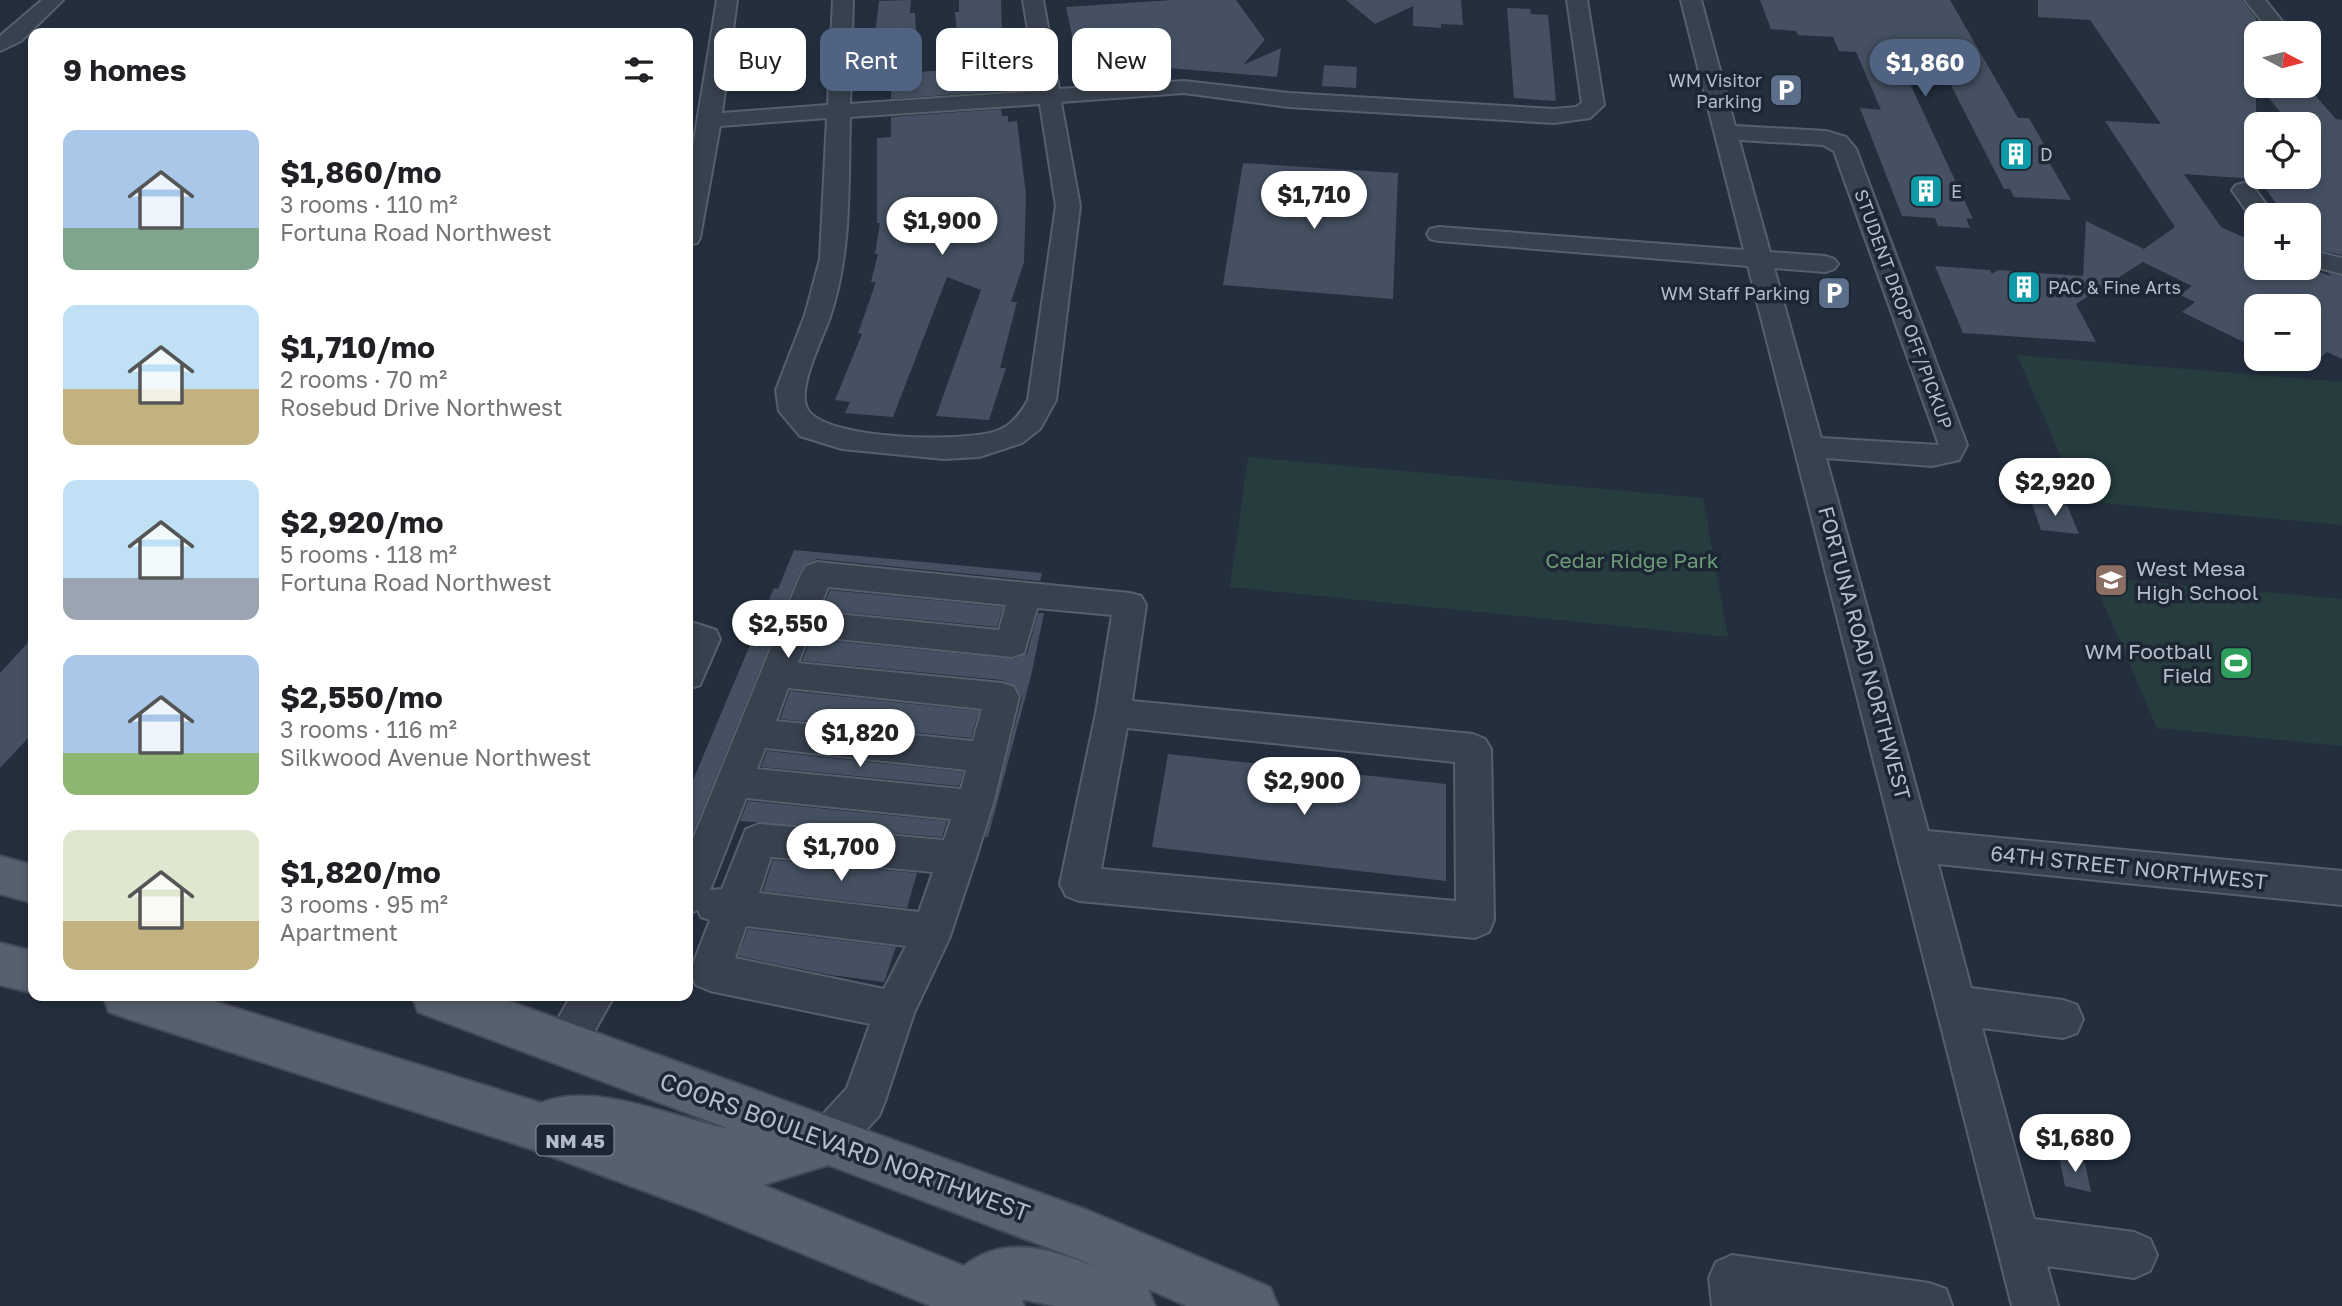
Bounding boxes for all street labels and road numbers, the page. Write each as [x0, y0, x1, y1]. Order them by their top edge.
street label: STUDENT DROP OFF/PICKUP [1850, 186, 1958, 432]
street label: FORTUNA ROAD NORTHWEST [1813, 503, 1917, 803]
street label: 64TH STREET NORTHWEST [1989, 840, 2269, 894]
street label: COORS BOULEVARD NORTHWEST [656, 1065, 1034, 1227]
road number: NM 45 [536, 1124, 614, 1156]

